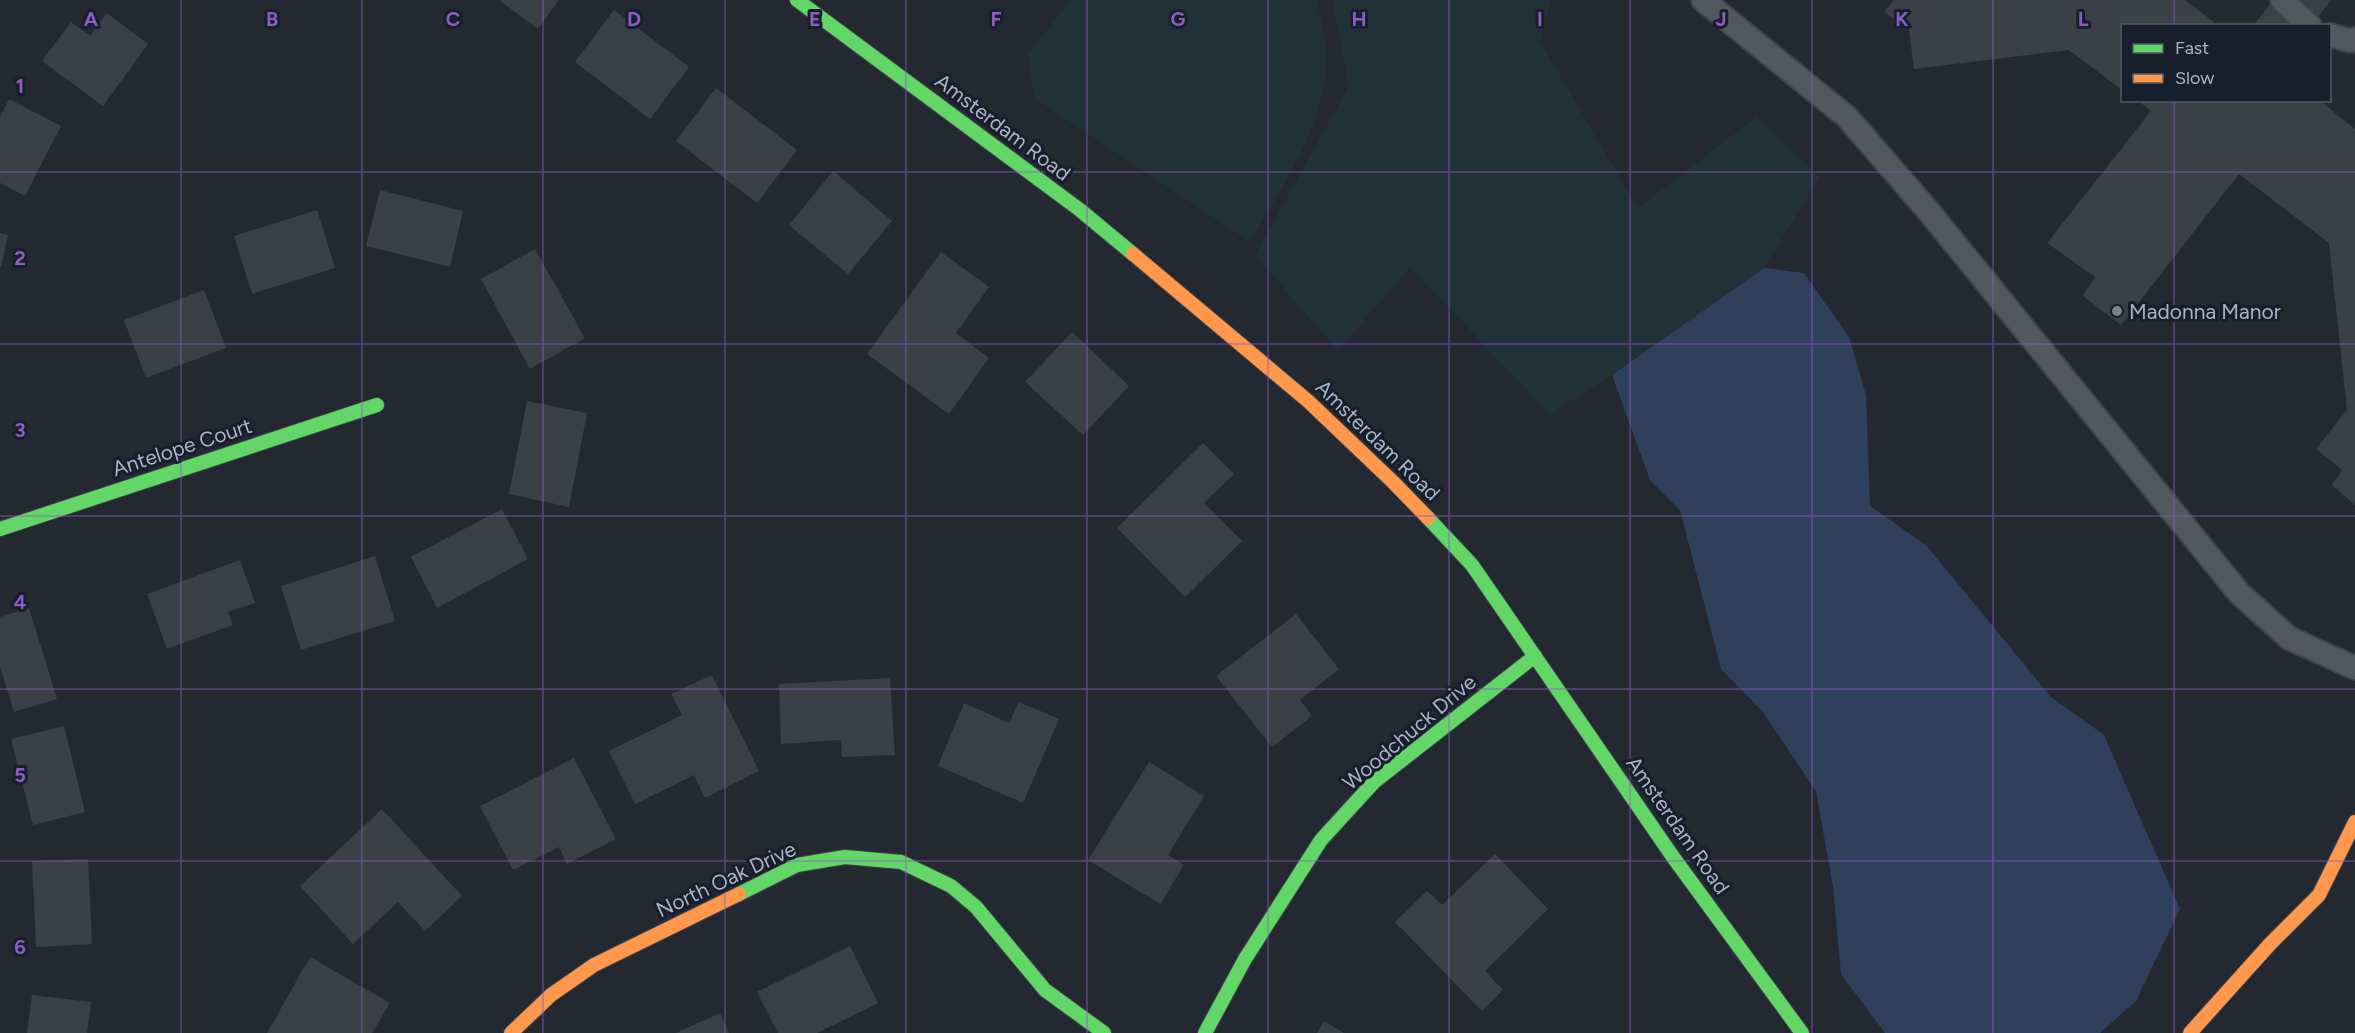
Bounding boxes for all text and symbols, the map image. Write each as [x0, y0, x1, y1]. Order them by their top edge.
text: A [84, 7, 99, 31]
text: B [266, 7, 278, 31]
text: C [446, 7, 460, 31]
text: D [627, 7, 641, 31]
text: E [809, 7, 821, 31]
text: F [990, 7, 1002, 31]
text: G [1171, 7, 1186, 31]
text: H [1352, 7, 1367, 31]
text: I [1537, 7, 1543, 31]
text: J [1715, 7, 1727, 31]
text: K [1895, 7, 1909, 31]
text: L [2078, 7, 2089, 31]
legend [2121, 24, 2331, 102]
text: Fast [2175, 37, 2209, 59]
text: Slow [2175, 67, 2214, 89]
street label: Amsterdam Road [930, 68, 1076, 186]
text: 1 [16, 74, 24, 98]
text: 2 [14, 246, 26, 270]
place label: Madonna Manor [2129, 299, 2281, 324]
marker: Madonna Manor [2110, 304, 2124, 318]
street label: Amsterdam Road [1311, 374, 1445, 506]
street label: Antelope Court [109, 413, 255, 481]
text: 3 [14, 418, 26, 442]
text: 4 [14, 590, 27, 614]
street label: Woodchuck Drive [1337, 669, 1481, 795]
street label: Amsterdam Road [1621, 751, 1735, 899]
text: 5 [14, 763, 26, 787]
street label: North Oak Drive [652, 836, 800, 922]
text: 6 [14, 935, 26, 959]

